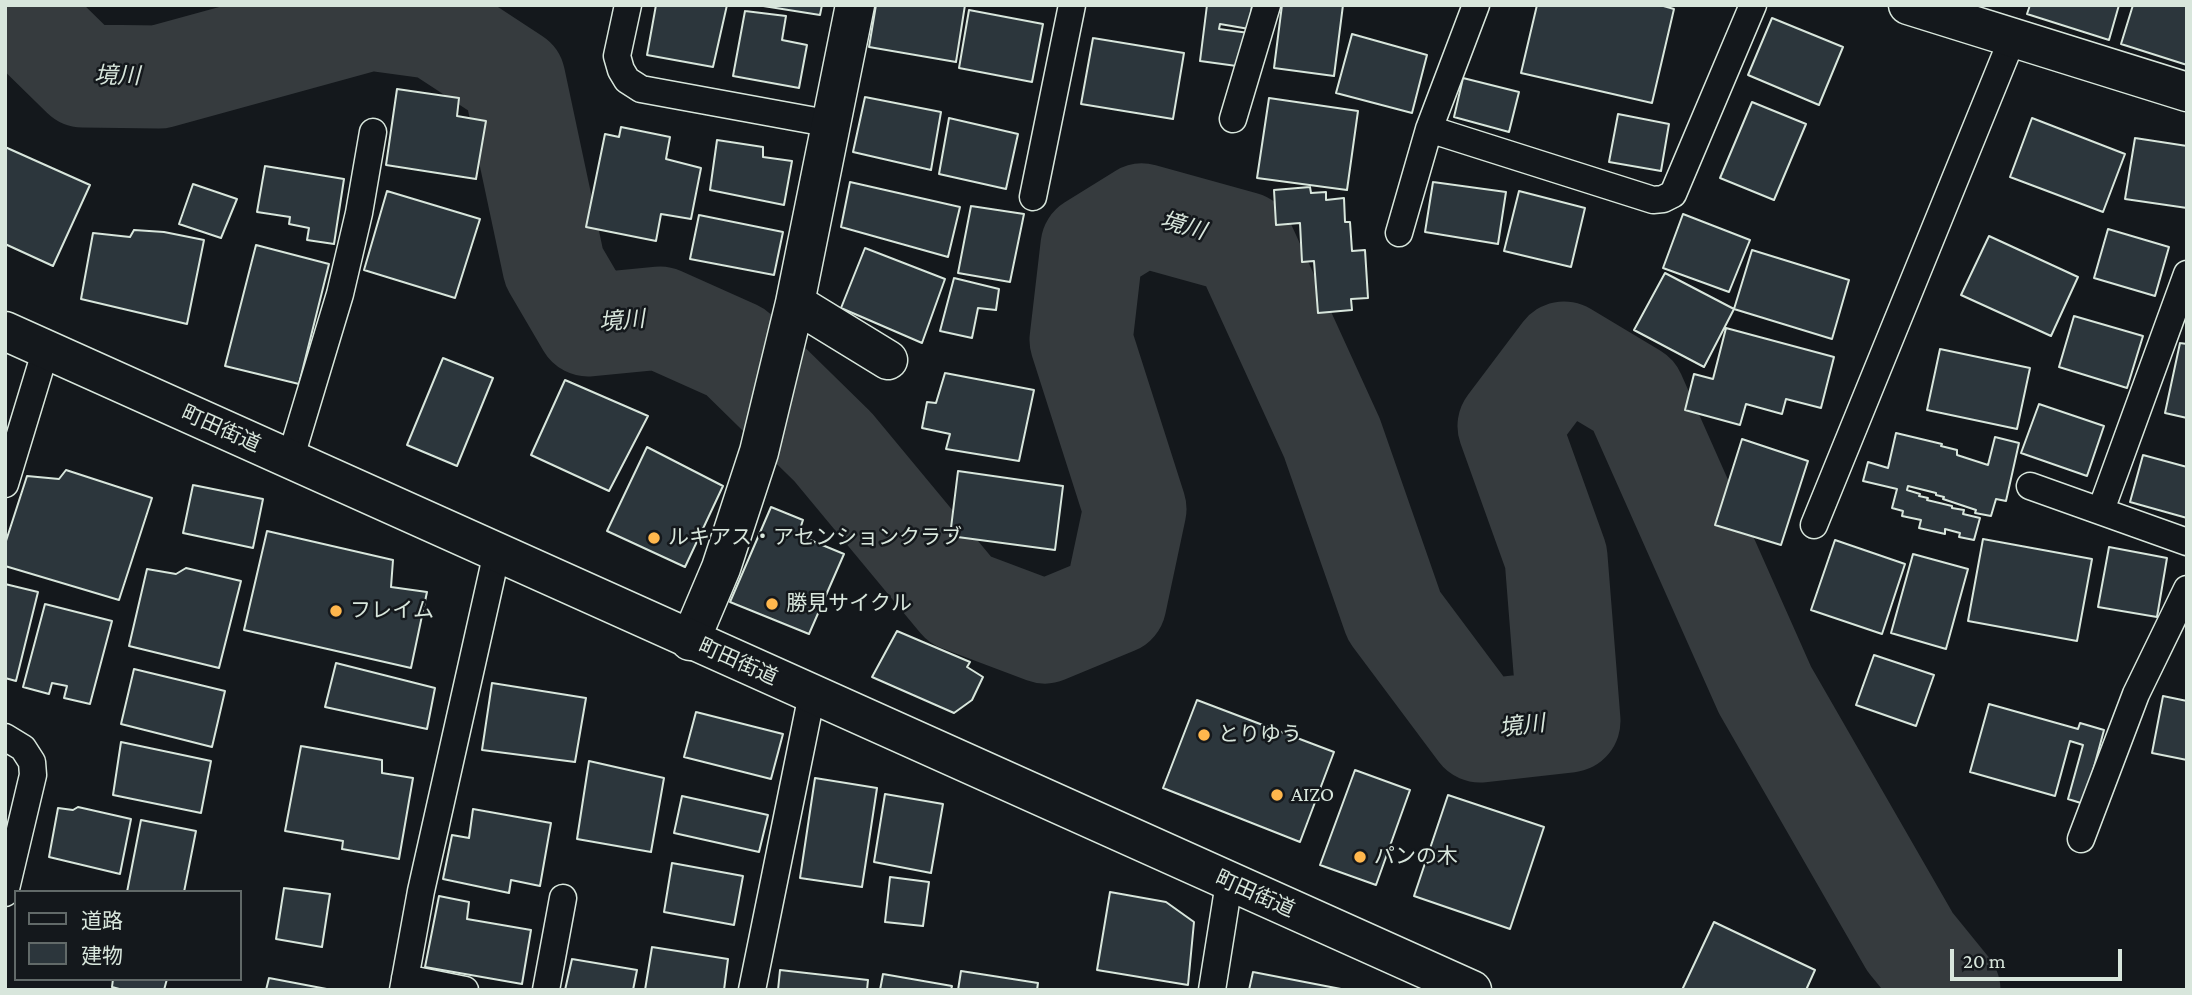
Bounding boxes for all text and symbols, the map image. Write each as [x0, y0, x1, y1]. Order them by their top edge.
water label: 境川 [94, 62, 140, 90]
water label: 境川 [1157, 206, 1209, 246]
water label: 境川 [598, 305, 646, 337]
street label: 町田街道 [178, 400, 264, 458]
place label: ルキアス・アセンションクラブ [668, 525, 962, 551]
marker: ルキアス・アセンションクラブ [646, 530, 662, 546]
place label: 勝見サイクル [786, 591, 912, 617]
marker: 勝見サイクル [764, 596, 780, 612]
place label: フレイム [350, 598, 434, 624]
marker: フレイム [328, 603, 344, 619]
street label: 町田街道 [695, 633, 781, 691]
water label: 境川 [1497, 709, 1547, 743]
place label: とりゆう [1218, 722, 1302, 748]
marker: とりゆう [1196, 727, 1212, 743]
place label: AIZO [1291, 782, 1334, 808]
marker: AIZO [1269, 787, 1285, 803]
place label: パンの木 [1374, 844, 1458, 870]
marker: パンの木 [1352, 849, 1368, 865]
street label: 町田街道 [1212, 865, 1298, 923]
legend [14, 890, 242, 981]
text: 道路 [81, 909, 123, 933]
scale bar [1954, 936, 2126, 980]
text: 建物 [81, 944, 123, 968]
text: 20 m [1963, 949, 2006, 973]

